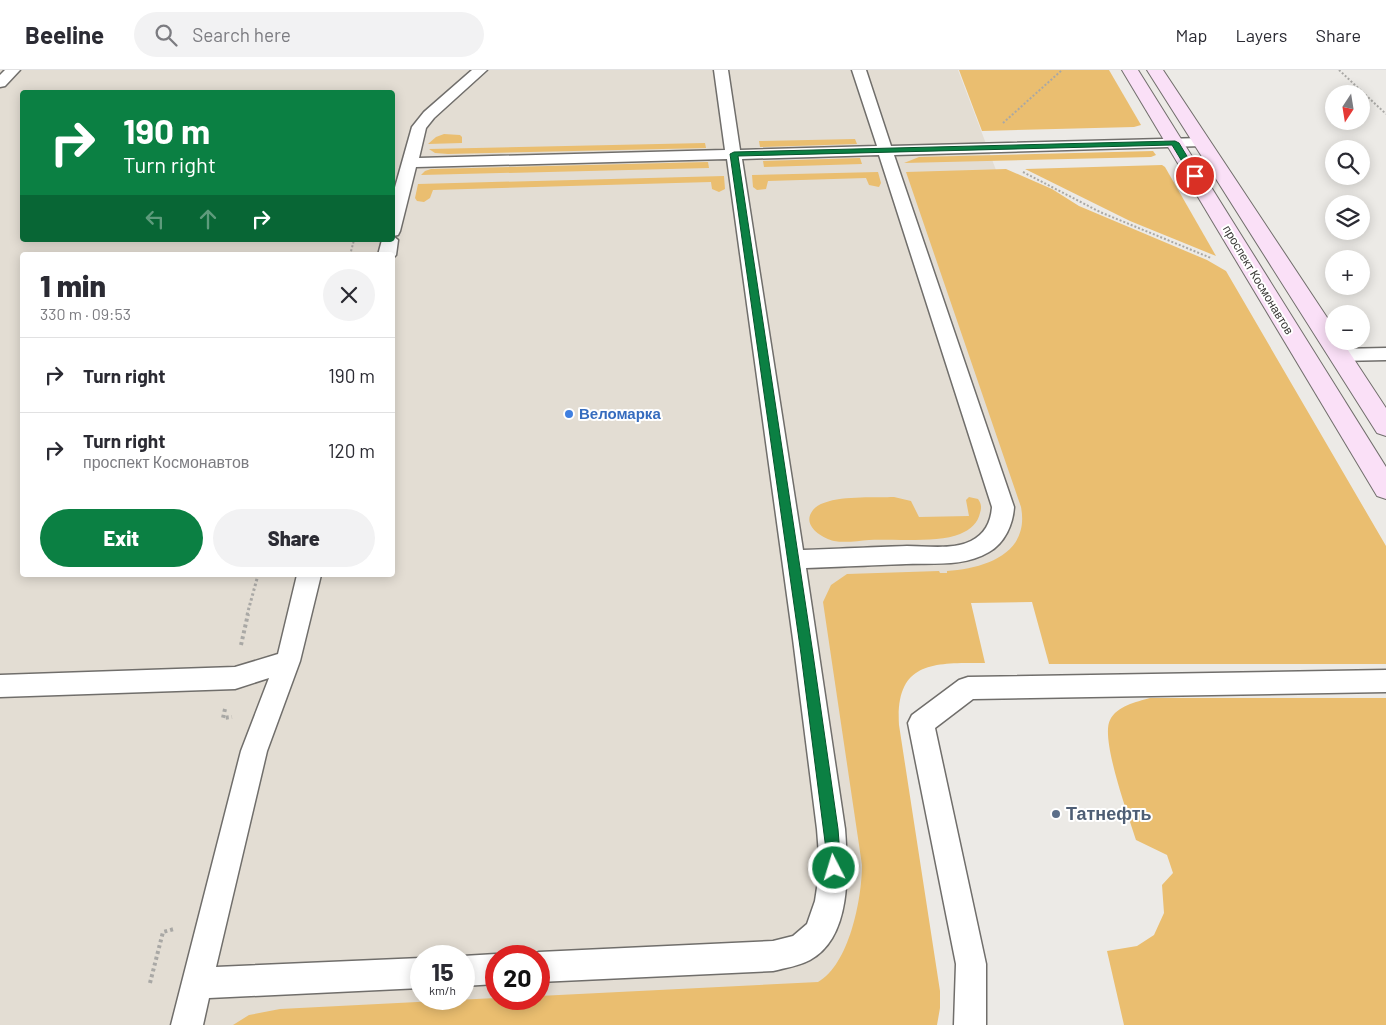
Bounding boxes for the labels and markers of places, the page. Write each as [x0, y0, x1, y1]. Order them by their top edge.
pin [1174, 155, 1216, 197]
place label: Веломарка [579, 404, 661, 422]
marker: Веломарка [563, 408, 575, 420]
place label: Татнефть [1066, 802, 1152, 824]
marker: Татнефть [1050, 808, 1062, 820]

